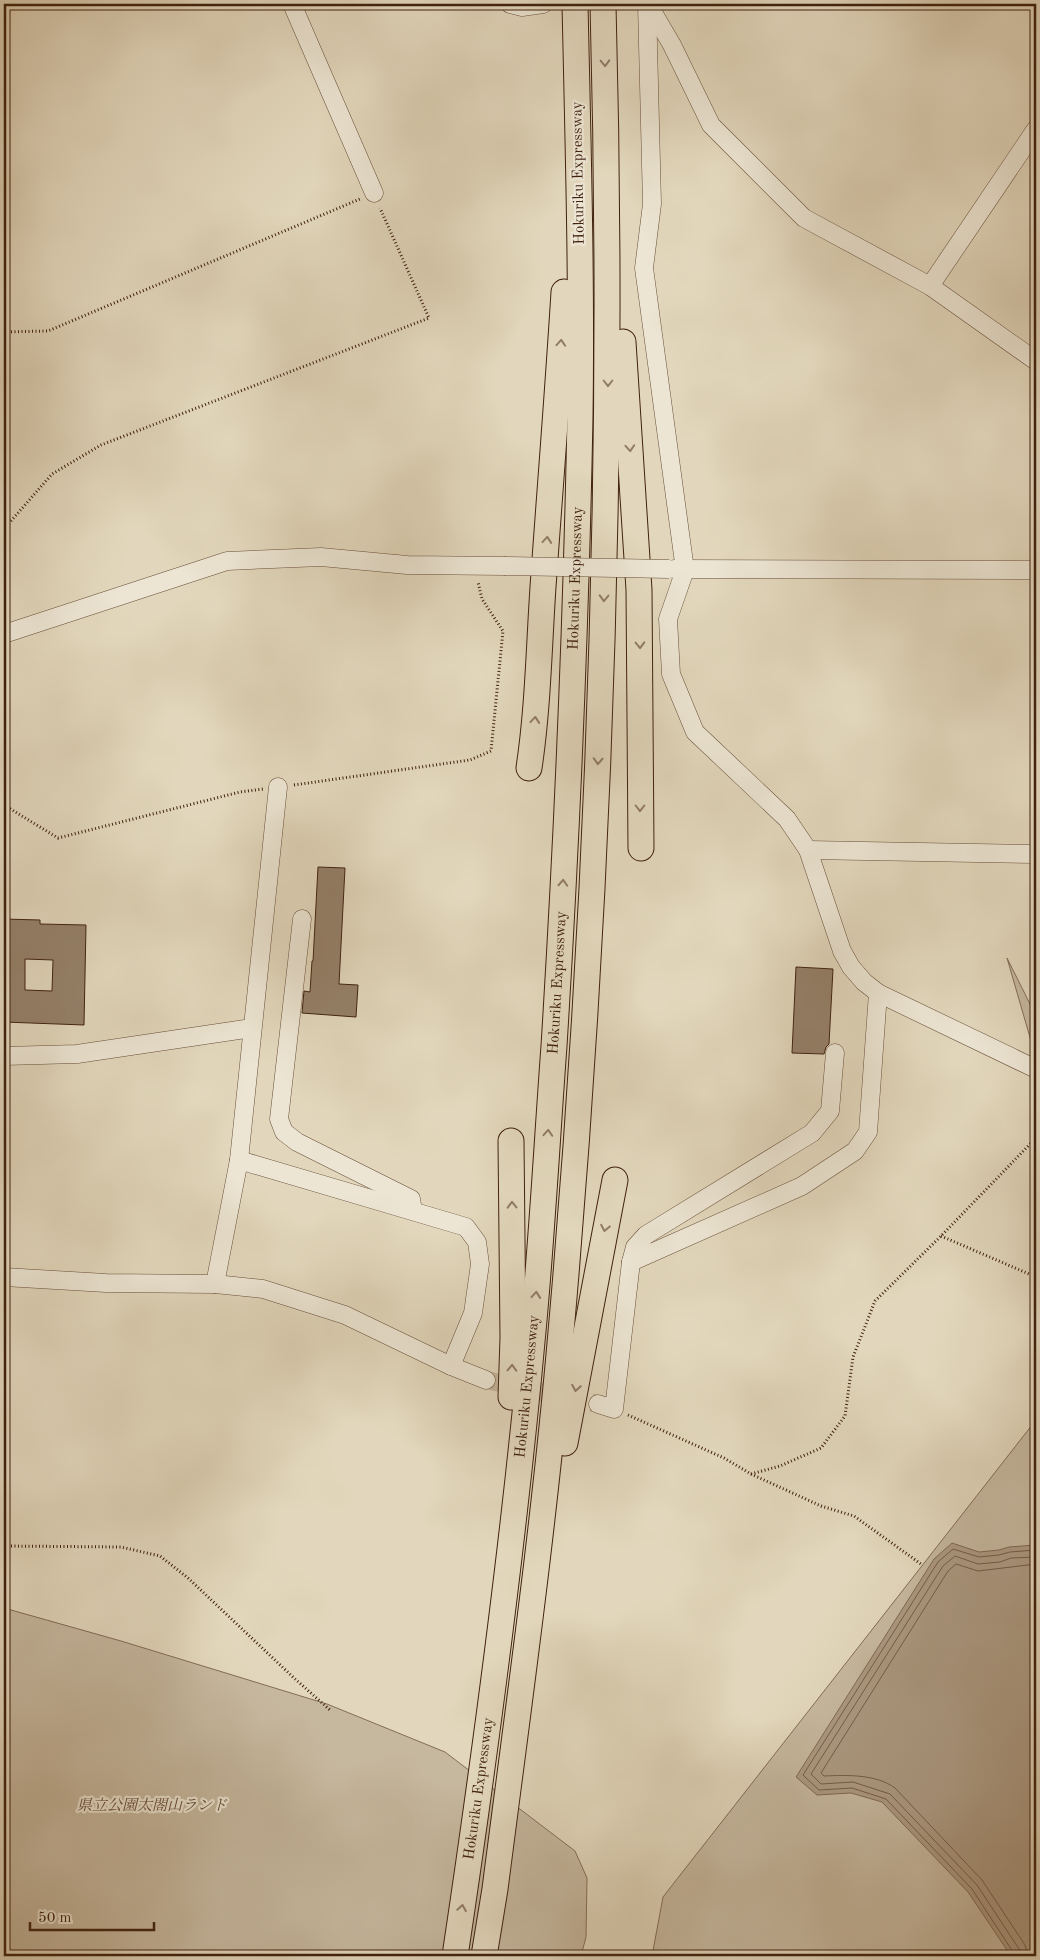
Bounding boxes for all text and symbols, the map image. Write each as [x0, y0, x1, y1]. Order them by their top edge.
one-way arrow [600, 60, 611, 68]
street label: Hokuriku Expressway [570, 101, 588, 245]
one-way arrow [556, 339, 567, 347]
one-way arrow [603, 380, 613, 388]
one-way arrow [625, 444, 636, 452]
street label: Hokuriku Expressway [566, 506, 585, 650]
one-way arrow [541, 536, 552, 544]
one-way arrow [599, 595, 609, 603]
one-way arrow [635, 642, 645, 650]
one-way arrow [529, 715, 540, 723]
one-way arrow [592, 757, 603, 765]
one-way arrow [635, 804, 646, 812]
one-way arrow [558, 879, 569, 887]
street label: Hokuriku Expressway [546, 911, 569, 1055]
one-way arrow [542, 1129, 553, 1137]
one-way arrow [506, 1201, 517, 1209]
one-way arrow [601, 1224, 611, 1232]
one-way arrow [530, 1291, 541, 1299]
street label: Hokuriku Expressway [513, 1314, 542, 1459]
one-way arrow [507, 1364, 517, 1372]
one-way arrow [571, 1383, 581, 1392]
street label: Hokuriku Expressway [462, 1717, 496, 1861]
park label: 県立公園太閤山ランド [77, 1797, 228, 1814]
scale bar [30, 1900, 154, 1932]
one-way arrow [457, 1904, 467, 1912]
text: 50 m [38, 1911, 72, 1926]

